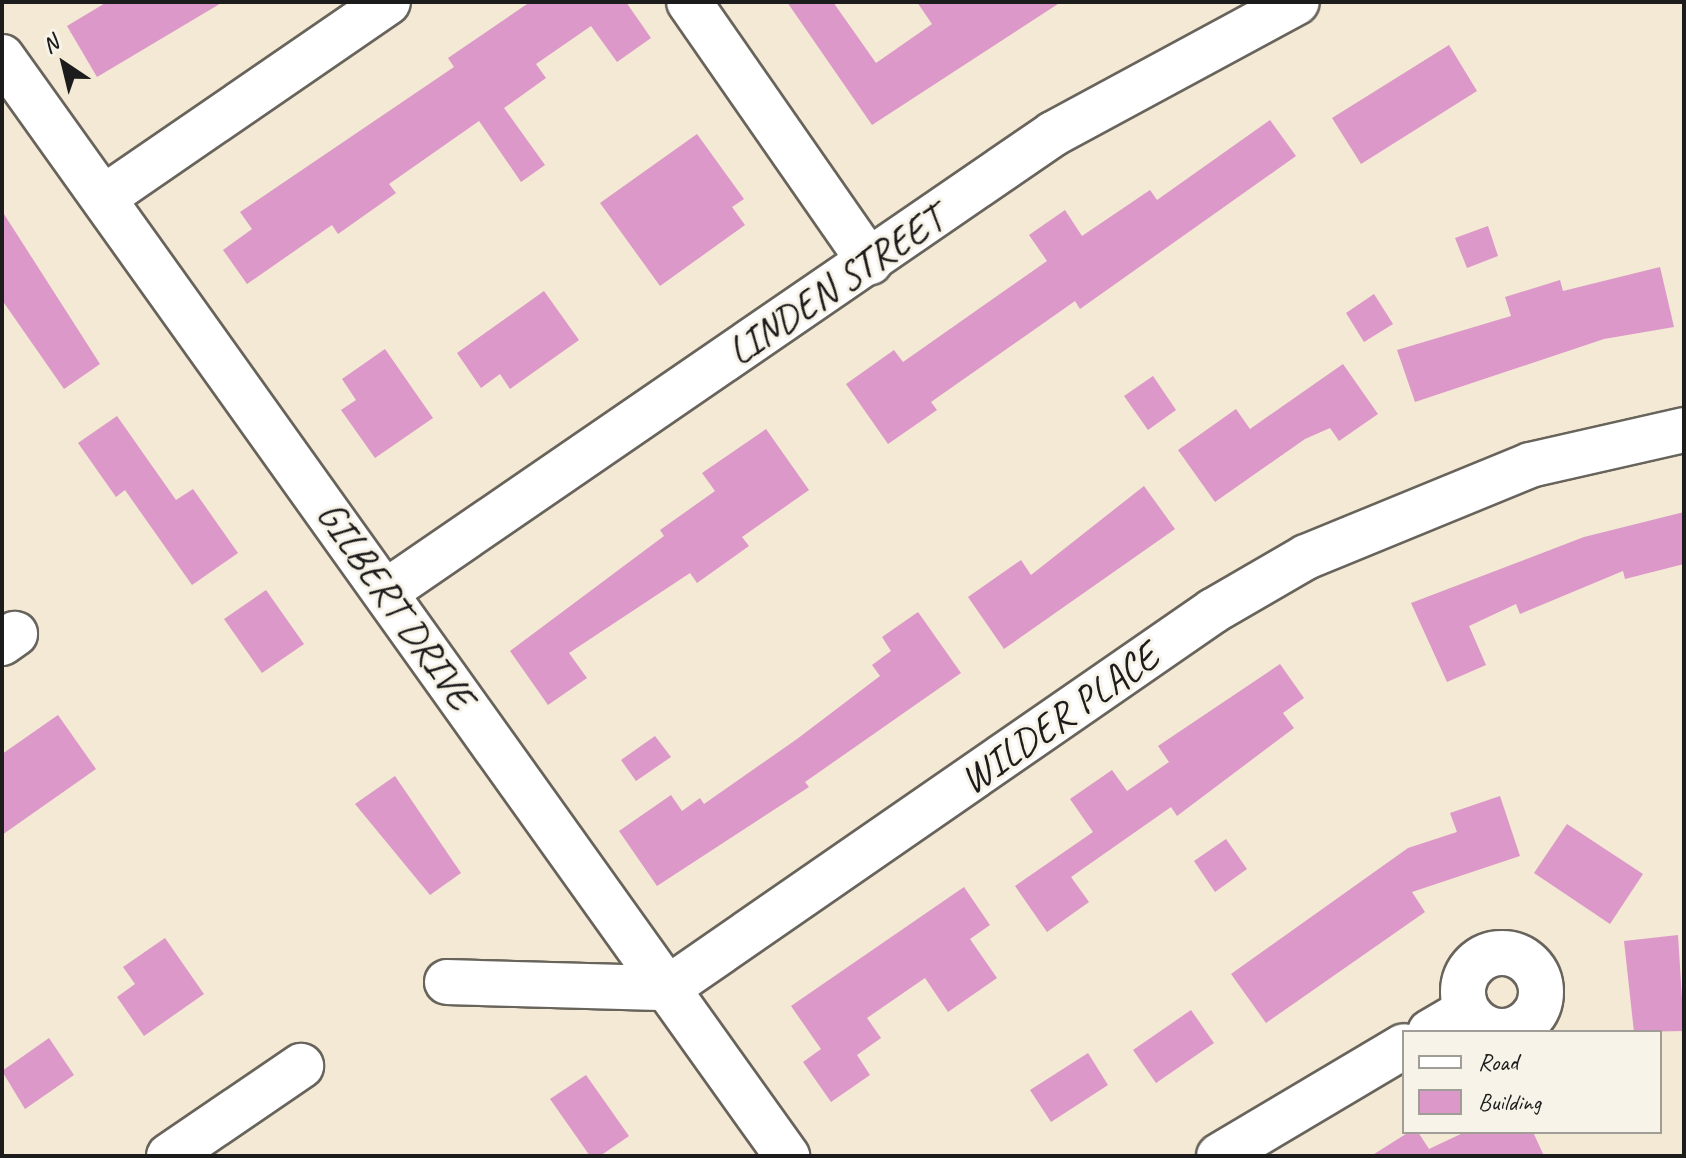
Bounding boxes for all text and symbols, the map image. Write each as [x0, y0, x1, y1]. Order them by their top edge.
north arrow [24, 24, 104, 104]
text: N [37, 29, 64, 60]
street label: LINDEN STREET [718, 195, 952, 375]
street label: GILBERT DRIVE [307, 492, 485, 718]
street label: WILDER PLACE [950, 632, 1168, 804]
legend [1402, 1030, 1662, 1134]
text: Road [1478, 1047, 1518, 1077]
text: Building [1478, 1087, 1541, 1117]

